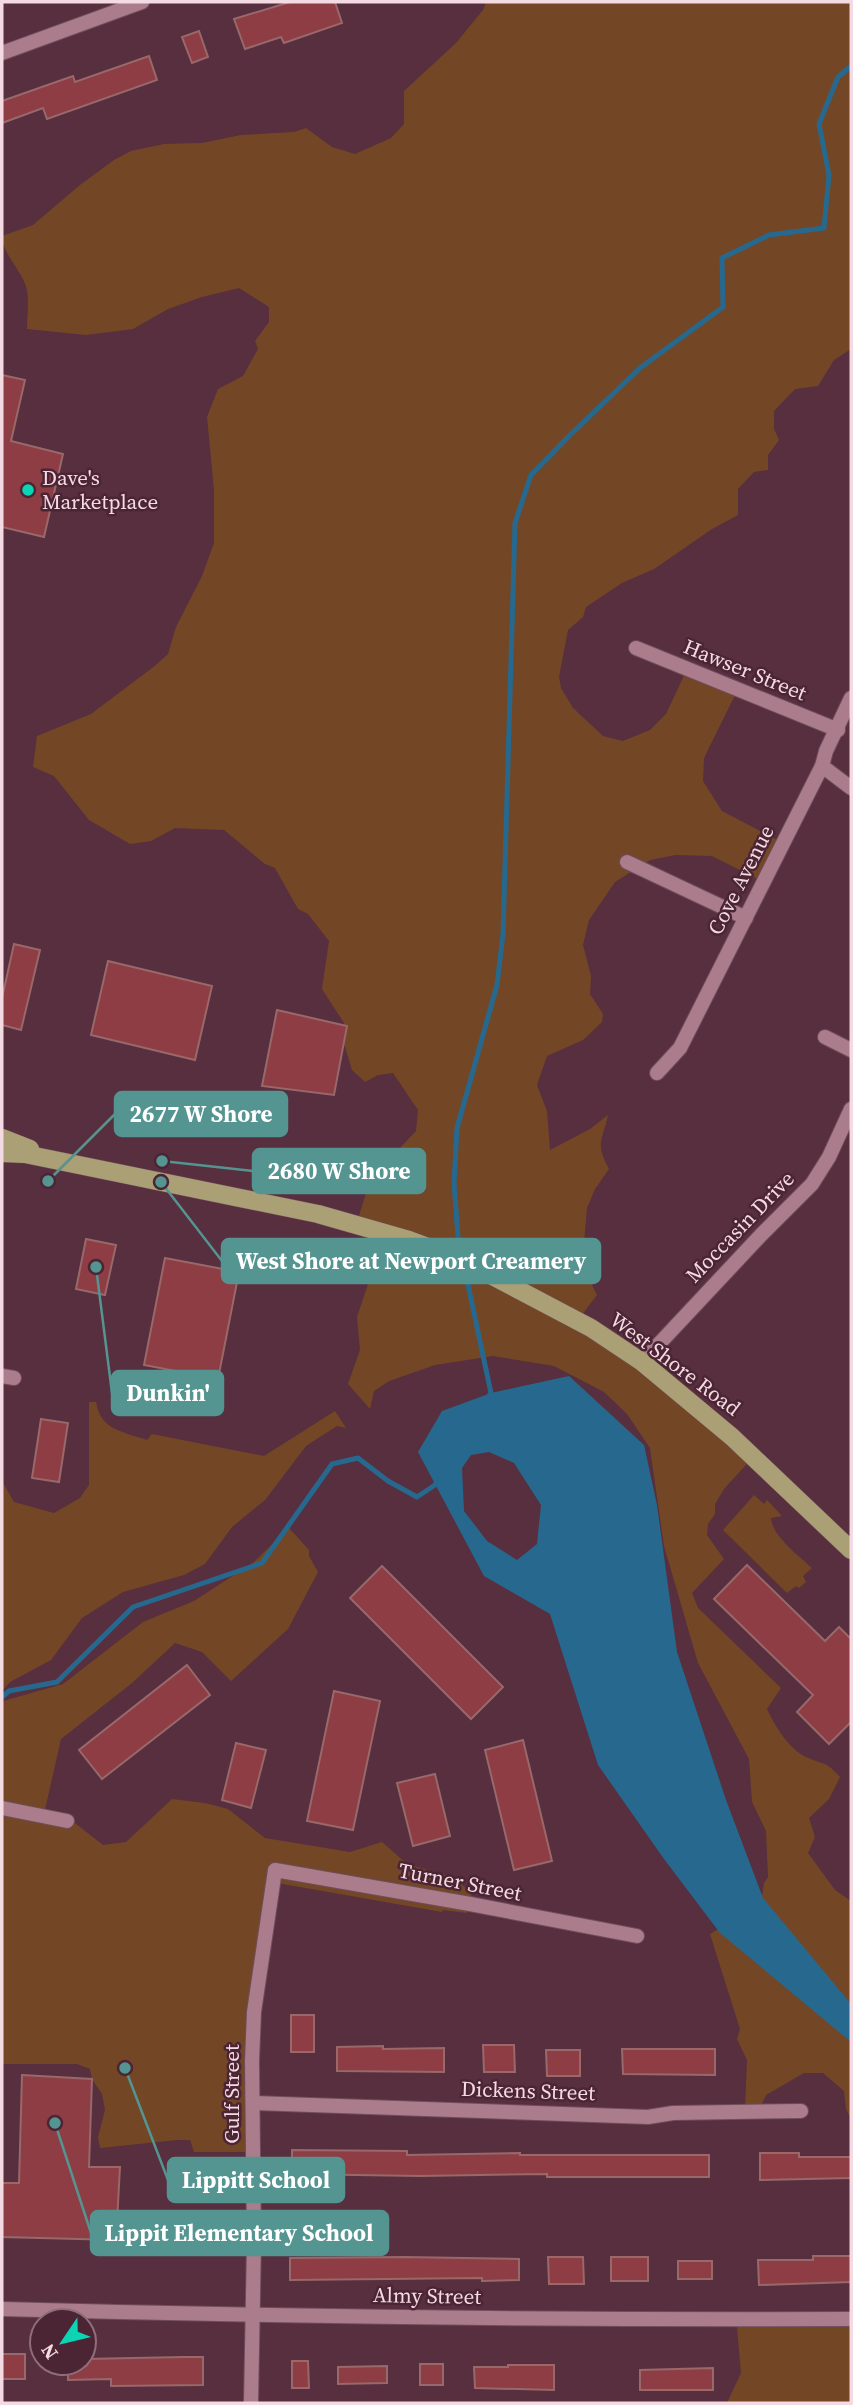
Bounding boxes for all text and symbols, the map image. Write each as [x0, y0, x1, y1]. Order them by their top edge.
place label: Dave's Marketplace [42, 463, 158, 516]
marker: Dave's Marketplace [20, 482, 36, 498]
street label: Hawser Street [679, 632, 811, 707]
street label: Cove Avenue [701, 820, 781, 940]
callout: 2677 W Shore [115, 1092, 287, 1136]
text: 2677 W Shore [129, 1098, 273, 1130]
callout: 2680 W Shore [253, 1149, 425, 1193]
text: 2680 W Shore [267, 1155, 411, 1187]
street label: Moccasin Drive [679, 1164, 800, 1289]
callout: West Shore at Newport Creamery [222, 1239, 600, 1283]
text: West Shore at Newport Creamery [236, 1245, 587, 1277]
street label: West Shore Road [604, 1305, 747, 1422]
callout: Dunkin' [112, 1371, 223, 1415]
text: Dunkin' [126, 1377, 210, 1409]
street label: Turner Street [396, 1855, 524, 1908]
street label: Gulf Street [217, 2044, 246, 2144]
street label: Dickens Street [461, 2074, 596, 2107]
callout: Lippitt School [168, 2158, 344, 2202]
text: Lippitt School [182, 2164, 330, 2196]
callout: Lippit Elementary School [91, 2211, 388, 2255]
text: Lippit Elementary School [105, 2217, 373, 2249]
street label: Almy Street [373, 2280, 482, 2311]
north arrow [28, 2307, 98, 2377]
text: N [34, 2338, 64, 2365]

